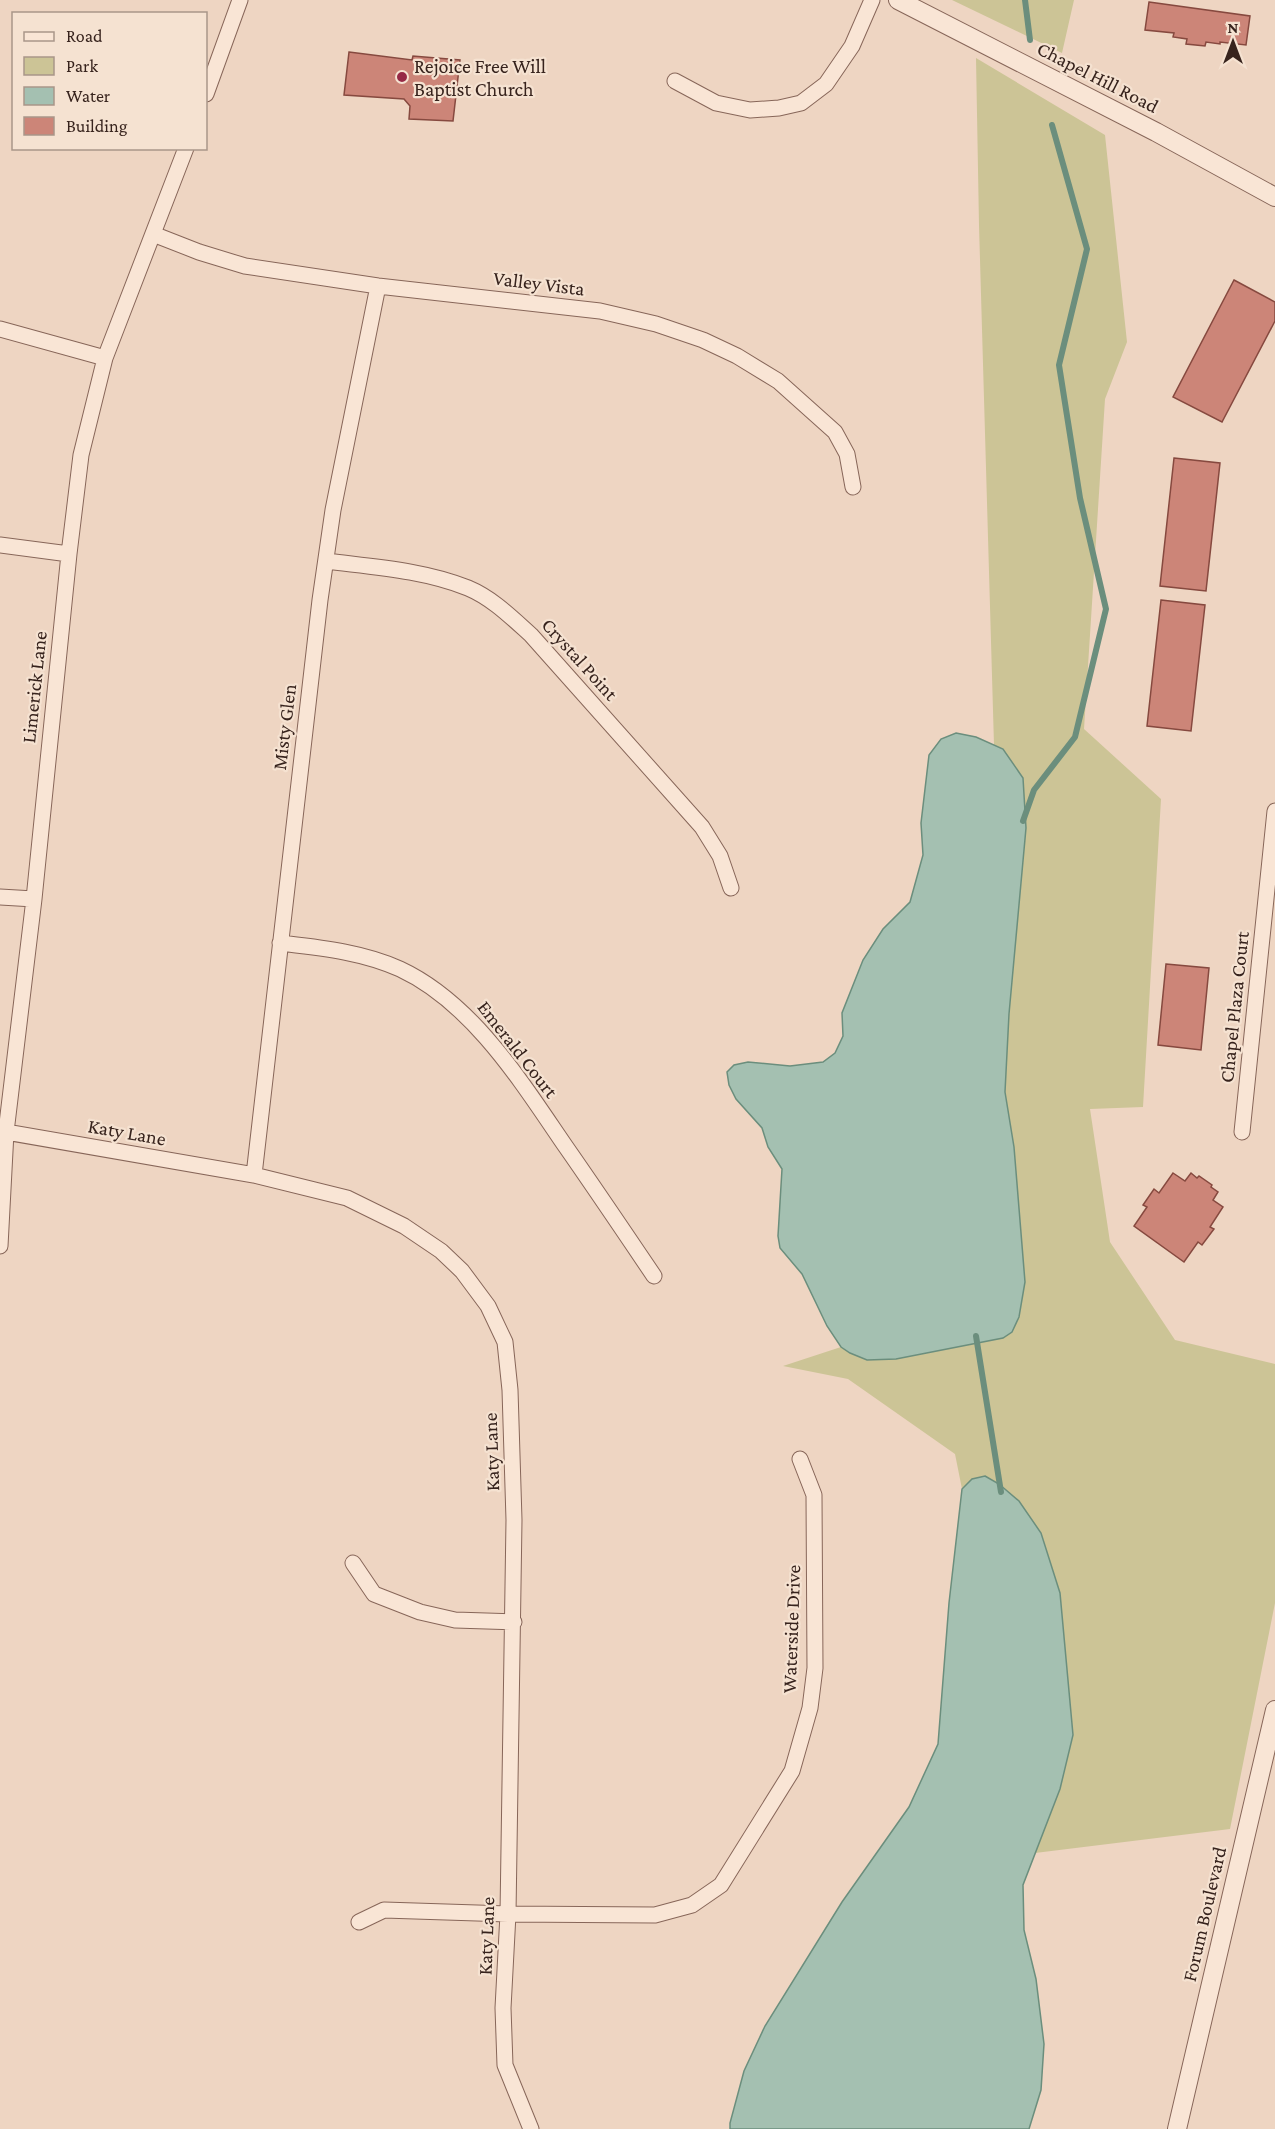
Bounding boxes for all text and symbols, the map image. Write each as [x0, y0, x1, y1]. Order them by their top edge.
legend [12, 12, 207, 150]
north arrow [1203, 12, 1263, 72]
text: N [1228, 19, 1239, 36]
text: Road [66, 26, 103, 46]
street label: Chapel Hill Road [1033, 37, 1163, 118]
place label: Rejoice Free Will Baptist Church [414, 55, 546, 101]
text: Park [66, 56, 98, 76]
marker: Rejoice Free Will Baptist Church [395, 70, 409, 84]
text: Water [66, 86, 111, 106]
text: Building [66, 116, 128, 136]
street label: Valley Vista [492, 266, 586, 301]
street label: Crystal Point [537, 613, 623, 706]
street label: Limerick Lane [17, 630, 51, 744]
street label: Misty Glen [268, 682, 301, 771]
street label: Chapel Plaza Court [1215, 930, 1254, 1084]
street label: Emerald Court [473, 996, 563, 1102]
street label: Katy Lane [86, 1114, 168, 1151]
street label: Katy Lane [479, 1412, 504, 1492]
street label: Waterside Drive [778, 1564, 804, 1694]
street label: Forum Boulevard [1178, 1844, 1230, 1984]
street label: Katy Lane [474, 1896, 499, 1976]

